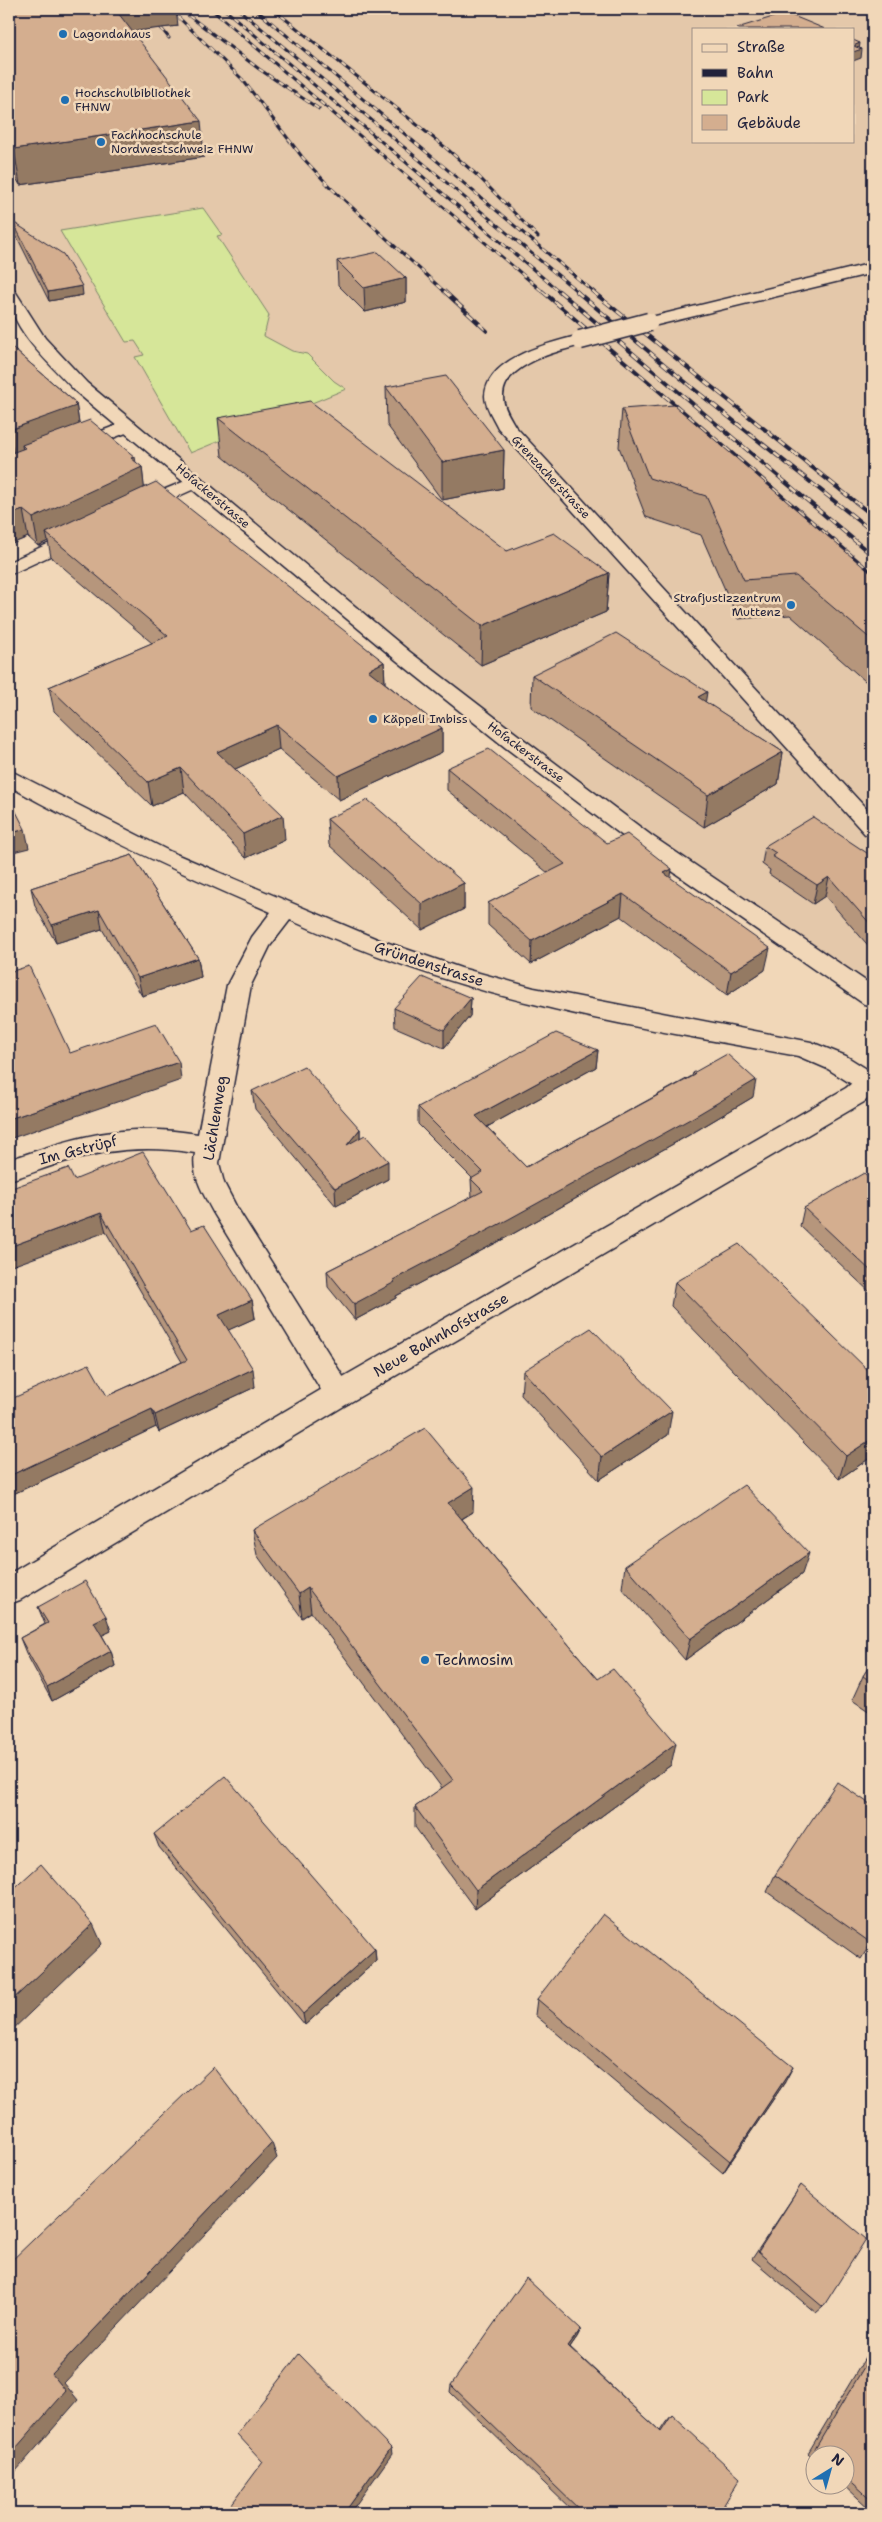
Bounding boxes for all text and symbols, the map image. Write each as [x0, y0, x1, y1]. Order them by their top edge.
place label: Lagondahaus [73, 26, 151, 42]
marker: Lagondahaus [57, 28, 69, 40]
legend [692, 28, 854, 142]
text: Straße [737, 37, 785, 57]
text: Bahn [737, 63, 773, 83]
place label: Hochschulbibliothek FHNW [75, 85, 191, 115]
text: Park [737, 87, 769, 107]
marker: Hochschulbibliothek FHNW [59, 94, 71, 106]
text: Gebäude [737, 113, 801, 133]
place label: Fachhochschule Nordwestschweiz FHNW [111, 127, 254, 157]
marker: Fachhochschule Nordwestschweiz FHNW [95, 136, 107, 148]
street label: Grenzacherstrasse [508, 432, 594, 522]
street label: Hofackerstrasse [172, 460, 254, 532]
place label: Strafjustizzentrum Muttenz [673, 590, 781, 620]
marker: Strafjustizzentrum Muttenz [785, 599, 797, 611]
place label: Käppeli Imbiss [383, 711, 468, 727]
marker: Käppeli Imbiss [367, 713, 379, 725]
street label: Hofackerstrasse [484, 718, 568, 786]
street label: Gründenstrasse [372, 937, 486, 991]
street label: Lächlenweg [198, 1074, 232, 1162]
street label: Im Gstrüpf [37, 1130, 120, 1169]
street label: Neue Bahnhofstrasse [370, 1288, 512, 1382]
place label: Techmosim [435, 1650, 513, 1670]
marker: Techmosim [419, 1654, 431, 1666]
north arrow [804, 2444, 854, 2494]
text: N [828, 2449, 848, 2470]

